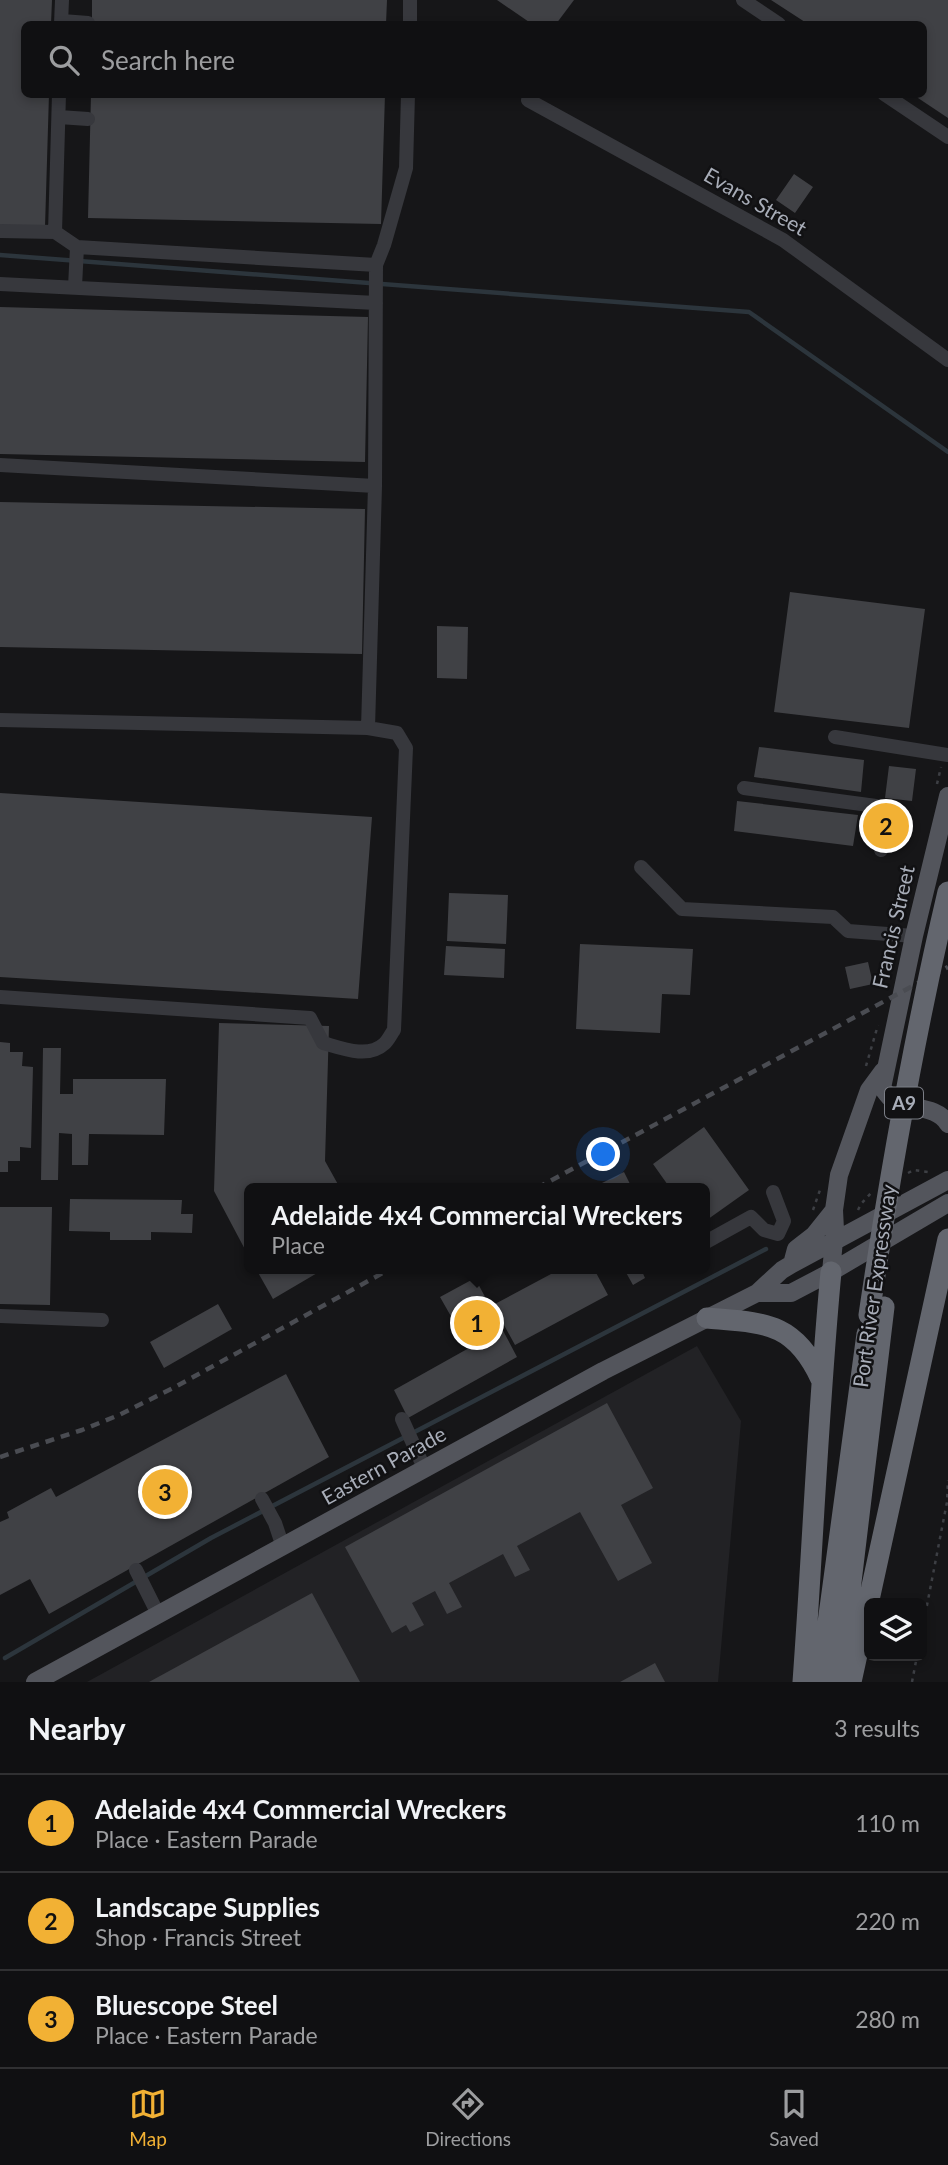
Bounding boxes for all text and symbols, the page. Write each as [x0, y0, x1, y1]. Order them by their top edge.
search box [21, 21, 927, 98]
icon: search [45, 41, 83, 79]
text: Search here [101, 44, 235, 76]
street label: Evans Street [700, 161, 812, 240]
pin: 2 [863, 800, 909, 852]
street label: Francis Street [866, 862, 919, 991]
road number: A9 [885, 1088, 923, 1119]
your location [586, 1137, 620, 1171]
street label: Port River Expressway [847, 1182, 900, 1389]
popup [244, 1183, 710, 1274]
text: Adelaide 4x4 Commercial Wreckers [271, 1199, 683, 1231]
text: Place [271, 1231, 325, 1259]
pin: 1 [454, 1297, 500, 1349]
street label: Eastern Parade [317, 1420, 450, 1509]
pin: 3 [142, 1466, 188, 1518]
map controls [864, 1598, 927, 1661]
button: layers [864, 1598, 927, 1661]
text: Nearby [28, 1710, 126, 1746]
text: 3 results [834, 1714, 920, 1742]
text: Adelaide 4x4 Commercial Wreckers [95, 1793, 506, 1825]
text: 1 [44, 1809, 58, 1837]
text: 110 m [855, 1809, 920, 1837]
text: Place · Eastern Parade [95, 1825, 318, 1853]
text: Landscape Supplies [95, 1891, 320, 1923]
text: 2 [44, 1907, 58, 1935]
text: 220 m [855, 1907, 920, 1935]
text: Shop · Francis Street [95, 1923, 301, 1951]
text: Bluescope Steel [95, 1989, 278, 2021]
text: 3 [44, 2005, 58, 2033]
text: 280 m [855, 2005, 920, 2033]
text: Place · Eastern Parade [95, 2021, 318, 2049]
tab: Map [129, 2085, 167, 2150]
tab: Directions [425, 2085, 511, 2150]
tab: Saved [769, 2085, 819, 2150]

